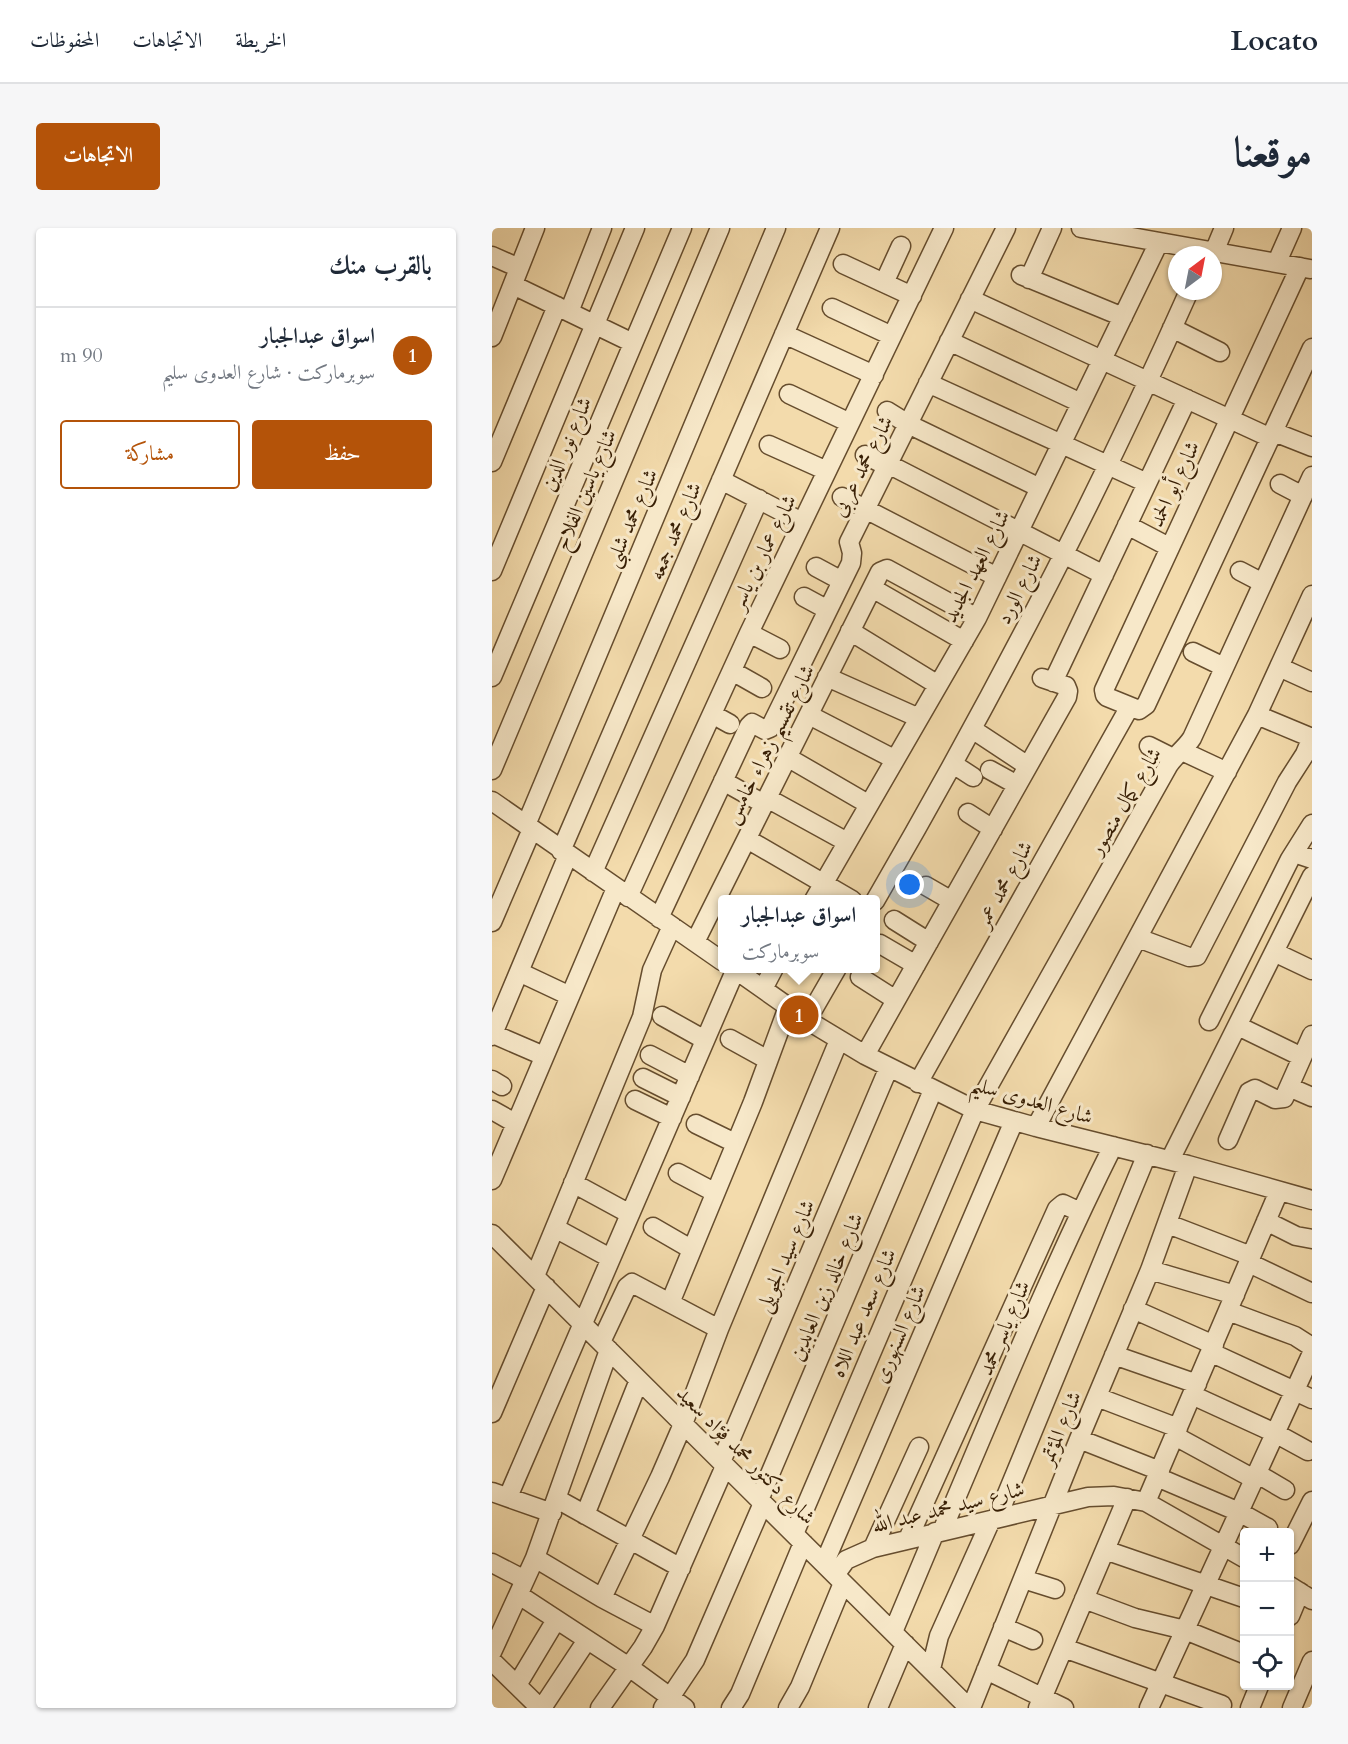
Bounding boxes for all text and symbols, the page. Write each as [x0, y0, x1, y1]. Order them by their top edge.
text: Locato [1230, 22, 1318, 60]
text: المحفوظات [30, 26, 99, 55]
text: الاتجاهات [132, 26, 202, 55]
text: الخريطة [235, 26, 286, 55]
button: الاتجاهات [36, 123, 160, 190]
text: موقعنا [1234, 124, 1312, 181]
north arrow [1168, 246, 1222, 300]
text: بالقرب منك [329, 248, 432, 283]
text: اسواق عبدالجبار [260, 321, 375, 351]
text: 90 m [60, 342, 103, 369]
text: 1 [407, 342, 418, 369]
text: سوبرماركت · شارع العدوى سليم [162, 359, 375, 386]
street label: شارع نور الدين [534, 393, 602, 497]
street label: شارع محمد عربى [825, 411, 903, 523]
button: مشاركة [60, 420, 240, 489]
button: حفظ [252, 420, 432, 489]
street label: شارع ياسين الفلاح [547, 425, 628, 557]
street label: شارع أبو الحمد [1141, 436, 1210, 533]
street label: شارع محمد شلبى [598, 465, 668, 573]
street label: شارع محمد جمعه [642, 478, 712, 586]
street label: شارع عمار بن ياسر [722, 490, 807, 618]
street label: شارع العهد الجديد [936, 505, 1020, 629]
street label: شارع الورد [989, 549, 1052, 631]
street label: شارع تقسيم زهراء خامس [717, 660, 827, 831]
street label: شارع كمال منصور [1081, 742, 1172, 864]
street label: شارع محمد عمر [968, 836, 1043, 936]
your location [895, 870, 924, 899]
popup [718, 895, 880, 973]
text: اسواق عبدالجبار [742, 900, 856, 930]
text: سوبرماركت [742, 938, 819, 965]
pin: 1 [780, 992, 818, 1038]
street label: شارع العدوى سليم [966, 1069, 1096, 1138]
street label: شارع سيد الجويلى [749, 1195, 825, 1318]
street label: شارع خالد زين العابدين [782, 1209, 874, 1367]
street label: شارع سعد عبد اللاه [823, 1244, 906, 1383]
street label: شارع ياسر محمد [971, 1276, 1040, 1381]
street label: شارع السنهورى [866, 1281, 936, 1389]
street label: شارع دكتور محمد فؤاد سعيد [667, 1379, 822, 1534]
street label: شارع المؤتمر [1031, 1387, 1092, 1473]
street label: شارع سيد محمد عبد الله [868, 1472, 1028, 1543]
map controls [1240, 1528, 1294, 1690]
button: + [1240, 1528, 1294, 1582]
button: − [1240, 1582, 1294, 1636]
button: locate [1240, 1636, 1294, 1690]

